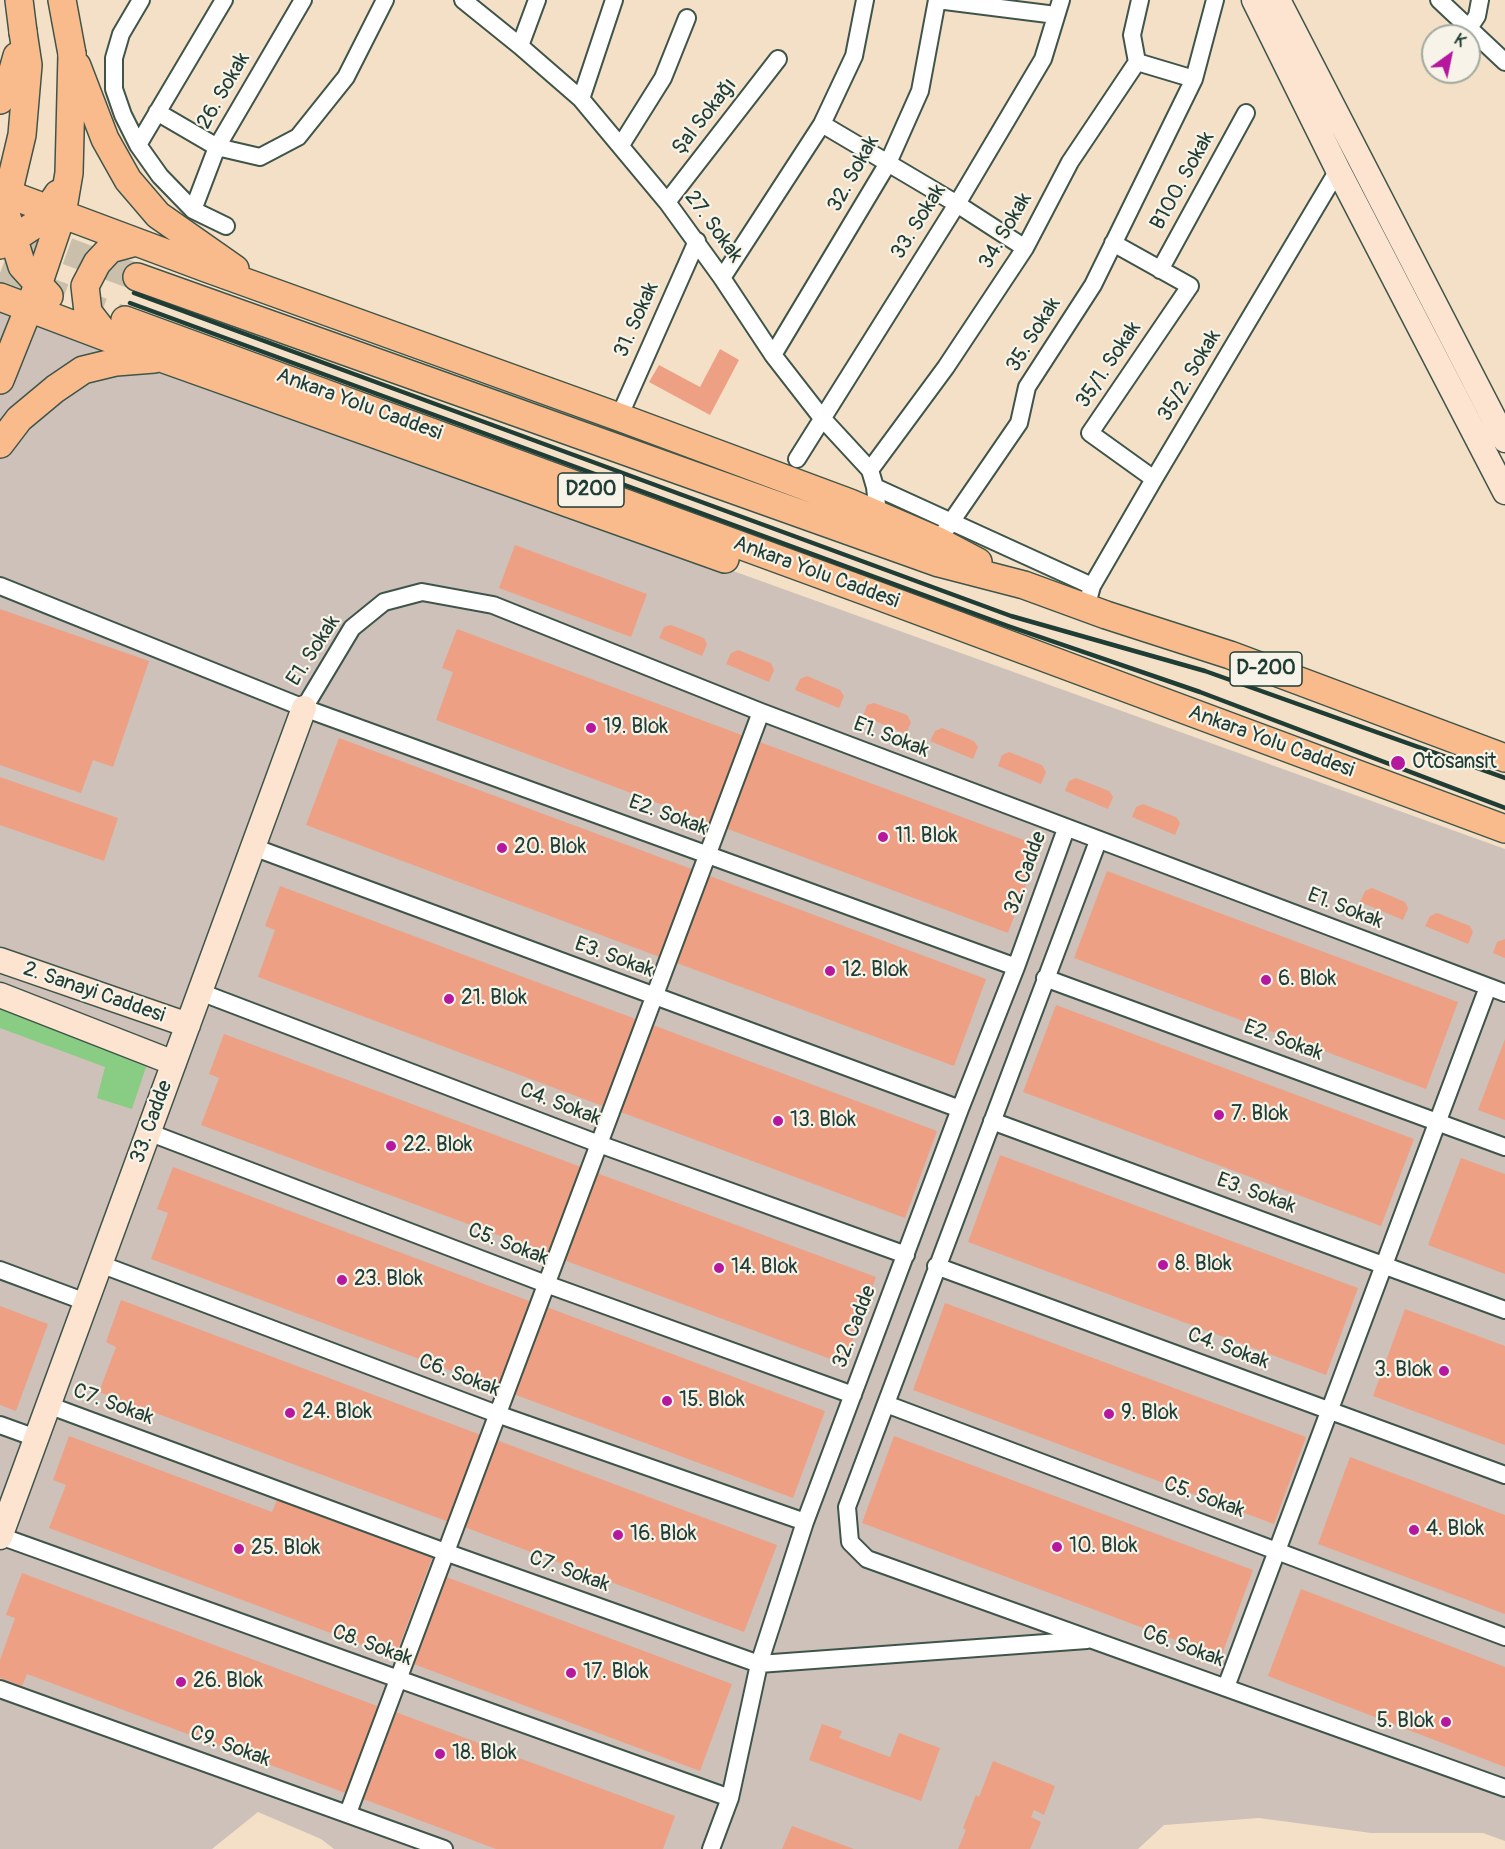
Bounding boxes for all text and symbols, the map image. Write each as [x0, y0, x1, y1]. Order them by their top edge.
north arrow [1421, 24, 1481, 84]
text: K [1450, 30, 1469, 52]
street label: 26. Sokak [192, 48, 256, 134]
street label: Şal Sokağı [667, 74, 743, 160]
street label: B100. Sokak [1146, 127, 1220, 235]
street label: 32. Sokak [823, 131, 885, 217]
street label: 33. Sokak [886, 180, 952, 264]
street label: 27. Sokak [678, 186, 748, 268]
street label: 34. Sokak [974, 188, 1038, 274]
street label: 31. Sokak [609, 278, 665, 362]
street label: 35. Sokak [1001, 293, 1067, 377]
street label: 35/1. Sokak [1071, 317, 1147, 413]
street label: 35/2. Sokak [1153, 326, 1227, 426]
street label: Ankara Yolu Caddesi [273, 363, 445, 447]
road number: D200 [558, 473, 624, 507]
street label: Ankara Yolu Caddesi [730, 531, 902, 615]
street label: E1. Sokak [282, 611, 346, 691]
road number: D-200 [1230, 652, 1302, 686]
street label: Ankara Yolu Caddesi [1185, 700, 1357, 784]
street label: E1. Sokak [850, 712, 932, 764]
place label: 19. Blok [603, 715, 668, 741]
marker: 19. Blok [584, 721, 598, 735]
place label: Otosansit [1412, 750, 1497, 776]
marker: Otosansit [1389, 754, 1407, 772]
street label: E2. Sokak [625, 790, 711, 842]
place label: 11. Blok [895, 824, 957, 850]
street label: 32. Cadde [999, 828, 1053, 918]
marker: 11. Blok [876, 830, 890, 844]
place label: 20. Blok [514, 835, 586, 861]
marker: 20. Blok [495, 841, 509, 855]
street label: E1. Sokak [1304, 883, 1386, 935]
street label: E3. Sokak [571, 932, 657, 984]
street label: 2. Sanayi Caddesi [20, 957, 168, 1029]
place label: 12. Blok [842, 958, 908, 984]
marker: 12. Blok [823, 964, 837, 978]
place label: 6. Blok [1278, 967, 1336, 993]
marker: 6. Blok [1259, 973, 1273, 987]
place label: 21. Blok [461, 986, 527, 1012]
marker: 21. Blok [442, 992, 456, 1006]
street label: E2. Sokak [1240, 1015, 1326, 1067]
street label: 33. Cadde [125, 1077, 179, 1167]
street label: C4. Sokak [516, 1078, 604, 1132]
place label: 7. Blok [1231, 1102, 1288, 1128]
place label: 13. Blok [790, 1108, 856, 1134]
marker: 7. Blok [1212, 1108, 1226, 1122]
marker: 13. Blok [771, 1114, 785, 1128]
place label: 22. Blok [403, 1133, 473, 1159]
marker: 22. Blok [384, 1139, 398, 1153]
street label: E3. Sokak [1213, 1168, 1299, 1220]
street label: C5. Sokak [464, 1218, 552, 1272]
place label: 8. Blok [1175, 1252, 1232, 1278]
place label: 14. Blok [731, 1255, 797, 1281]
marker: 8. Blok [1156, 1258, 1170, 1272]
marker: 14. Blok [712, 1261, 726, 1275]
place label: 23. Blok [354, 1267, 423, 1293]
marker: 23. Blok [335, 1273, 349, 1287]
street label: 32. Cadde [828, 1282, 882, 1372]
street label: C4. Sokak [1184, 1323, 1272, 1375]
street label: C6. Sokak [415, 1349, 503, 1403]
place label: 3. Blok [1374, 1358, 1432, 1384]
marker: 3. Blok [1437, 1364, 1451, 1378]
street label: C7. Sokak [69, 1379, 157, 1431]
place label: 15. Blok [679, 1388, 745, 1414]
marker: 15. Blok [660, 1394, 674, 1408]
place label: 24. Blok [302, 1400, 372, 1426]
place label: 9. Blok [1121, 1401, 1178, 1427]
marker: 24. Blok [283, 1406, 297, 1420]
marker: 9. Blok [1102, 1407, 1116, 1421]
street label: C5. Sokak [1160, 1472, 1248, 1524]
place label: 4. Blok [1426, 1517, 1484, 1543]
place label: 16. Blok [630, 1522, 697, 1548]
marker: 4. Blok [1407, 1523, 1421, 1537]
marker: 16. Blok [611, 1528, 625, 1542]
place label: 10. Blok [1069, 1534, 1138, 1560]
place label: 25. Blok [251, 1536, 320, 1562]
marker: 10. Blok [1050, 1540, 1064, 1554]
marker: 25. Blok [232, 1542, 246, 1556]
street label: C7. Sokak [525, 1546, 613, 1598]
street label: C8. Sokak [328, 1620, 416, 1672]
street label: C6. Sokak [1139, 1621, 1227, 1673]
place label: 17. Blok [583, 1660, 648, 1686]
marker: 17. Blok [564, 1666, 578, 1680]
place label: 26. Blok [193, 1669, 263, 1695]
marker: 26. Blok [174, 1675, 188, 1689]
place label: 5. Blok [1377, 1709, 1434, 1735]
marker: 5. Blok [1439, 1715, 1453, 1729]
street label: C9. Sokak [186, 1721, 274, 1773]
place label: 18. Blok [452, 1741, 517, 1767]
marker: 18. Blok [433, 1747, 447, 1761]

